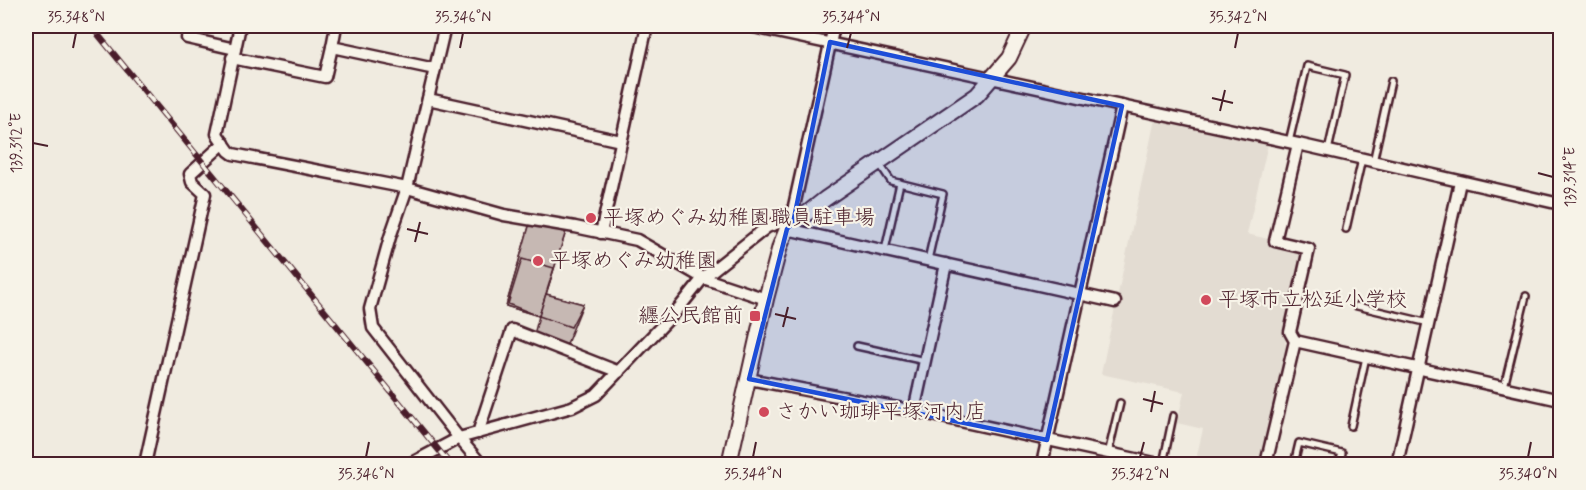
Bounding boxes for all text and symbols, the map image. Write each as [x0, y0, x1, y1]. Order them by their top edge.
text: 35.348°N [47, 8, 105, 28]
text: 35.346°N [435, 8, 491, 28]
text: 35.344°N [822, 8, 880, 28]
text: 35.342°N [1209, 8, 1267, 28]
text: 139.312°E [7, 113, 27, 173]
text: 139.314°E [1561, 147, 1581, 207]
place label: 平塚めぐみ幼稚園職員駐車場 [603, 204, 875, 232]
marker: 平塚めぐみ幼稚園職員駐車場 [584, 211, 598, 225]
place label: 平塚めぐみ幼稚園 [550, 247, 717, 275]
marker: 平塚めぐみ幼稚園 [531, 254, 545, 268]
place label: 平塚市立松延小学校 [1218, 286, 1407, 314]
marker: 平塚市立松延小学校 [1199, 293, 1213, 307]
place label: 纒公民館前 [638, 302, 743, 330]
marker: 纒公民館前 [748, 309, 762, 323]
place label: さかい珈琲平塚河内店 [776, 398, 986, 426]
marker: さかい珈琲平塚河内店 [757, 405, 771, 419]
text: 35.346°N [338, 465, 394, 485]
text: 35.344°N [724, 465, 782, 485]
text: 35.342°N [1111, 465, 1169, 485]
text: 35.340°N [1499, 465, 1557, 485]

